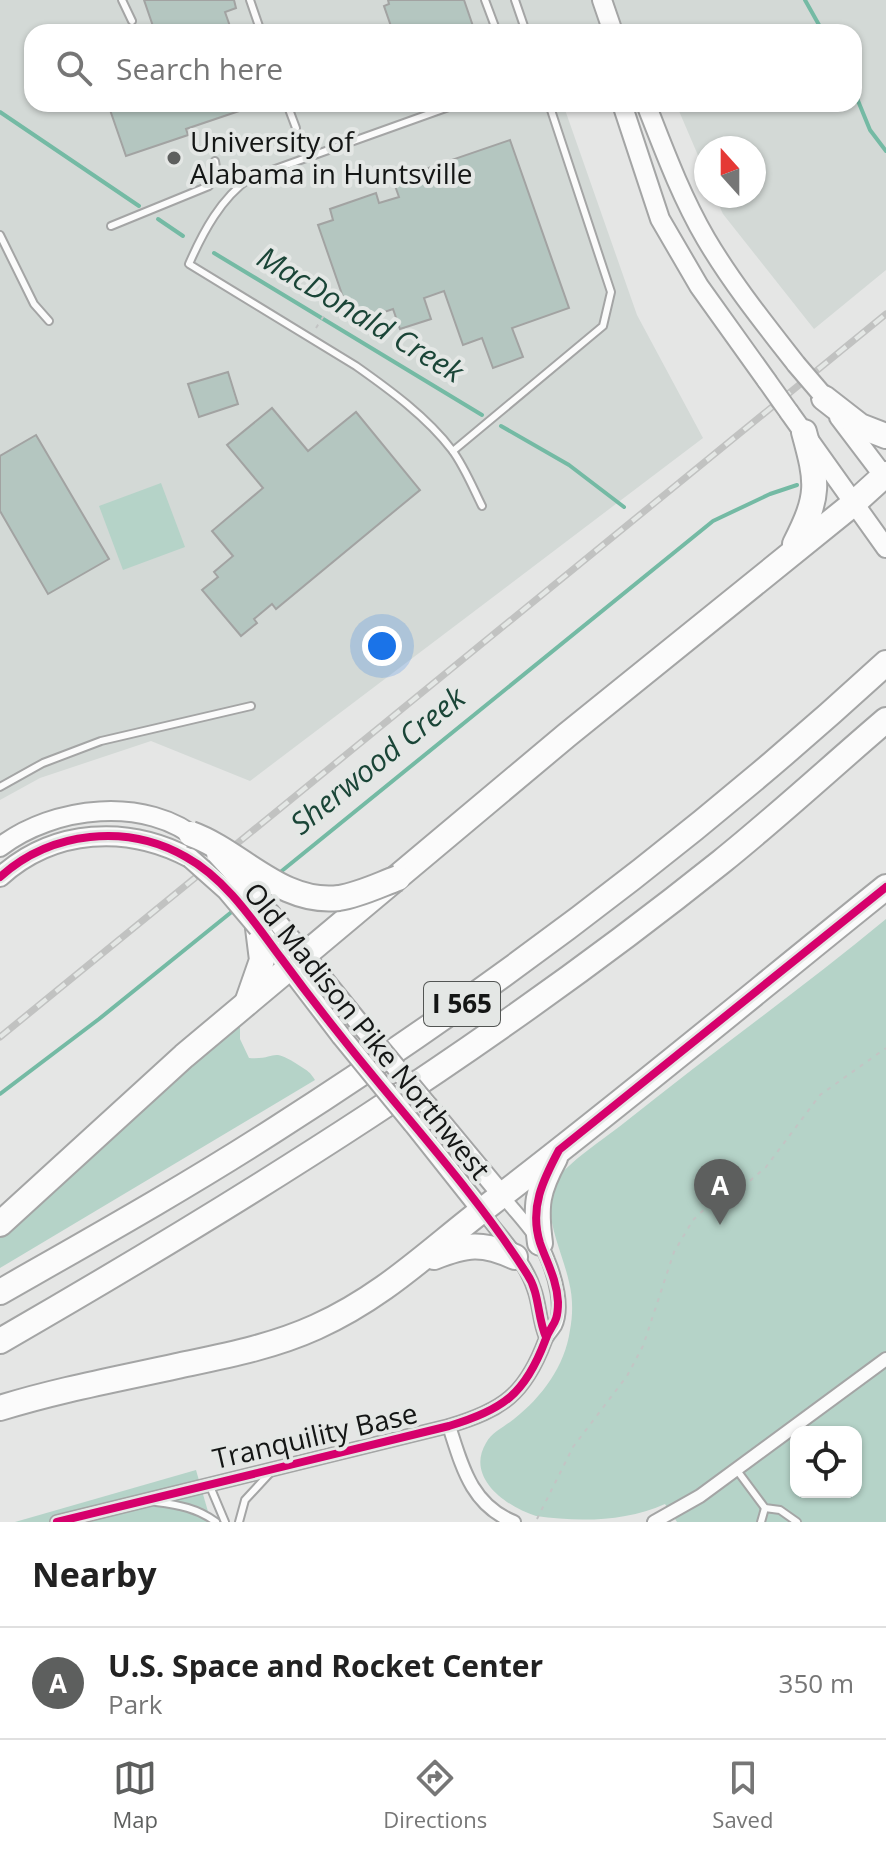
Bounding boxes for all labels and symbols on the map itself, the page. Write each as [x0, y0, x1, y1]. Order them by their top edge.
place label: University of Alabama in Huntsville [190, 122, 473, 192]
north arrow [694, 136, 766, 208]
marker: University of Alabama in Huntsville [165, 149, 183, 167]
water label: MacDonald Creek [250, 236, 473, 392]
your location [362, 626, 402, 666]
water label: Sherwood Creek [281, 676, 474, 843]
street label: Old Madison Pike Northwest [236, 874, 500, 1187]
road number: I 565 [424, 982, 500, 1026]
pin: A [694, 1159, 746, 1225]
street label: Tranquility Base [209, 1393, 421, 1477]

